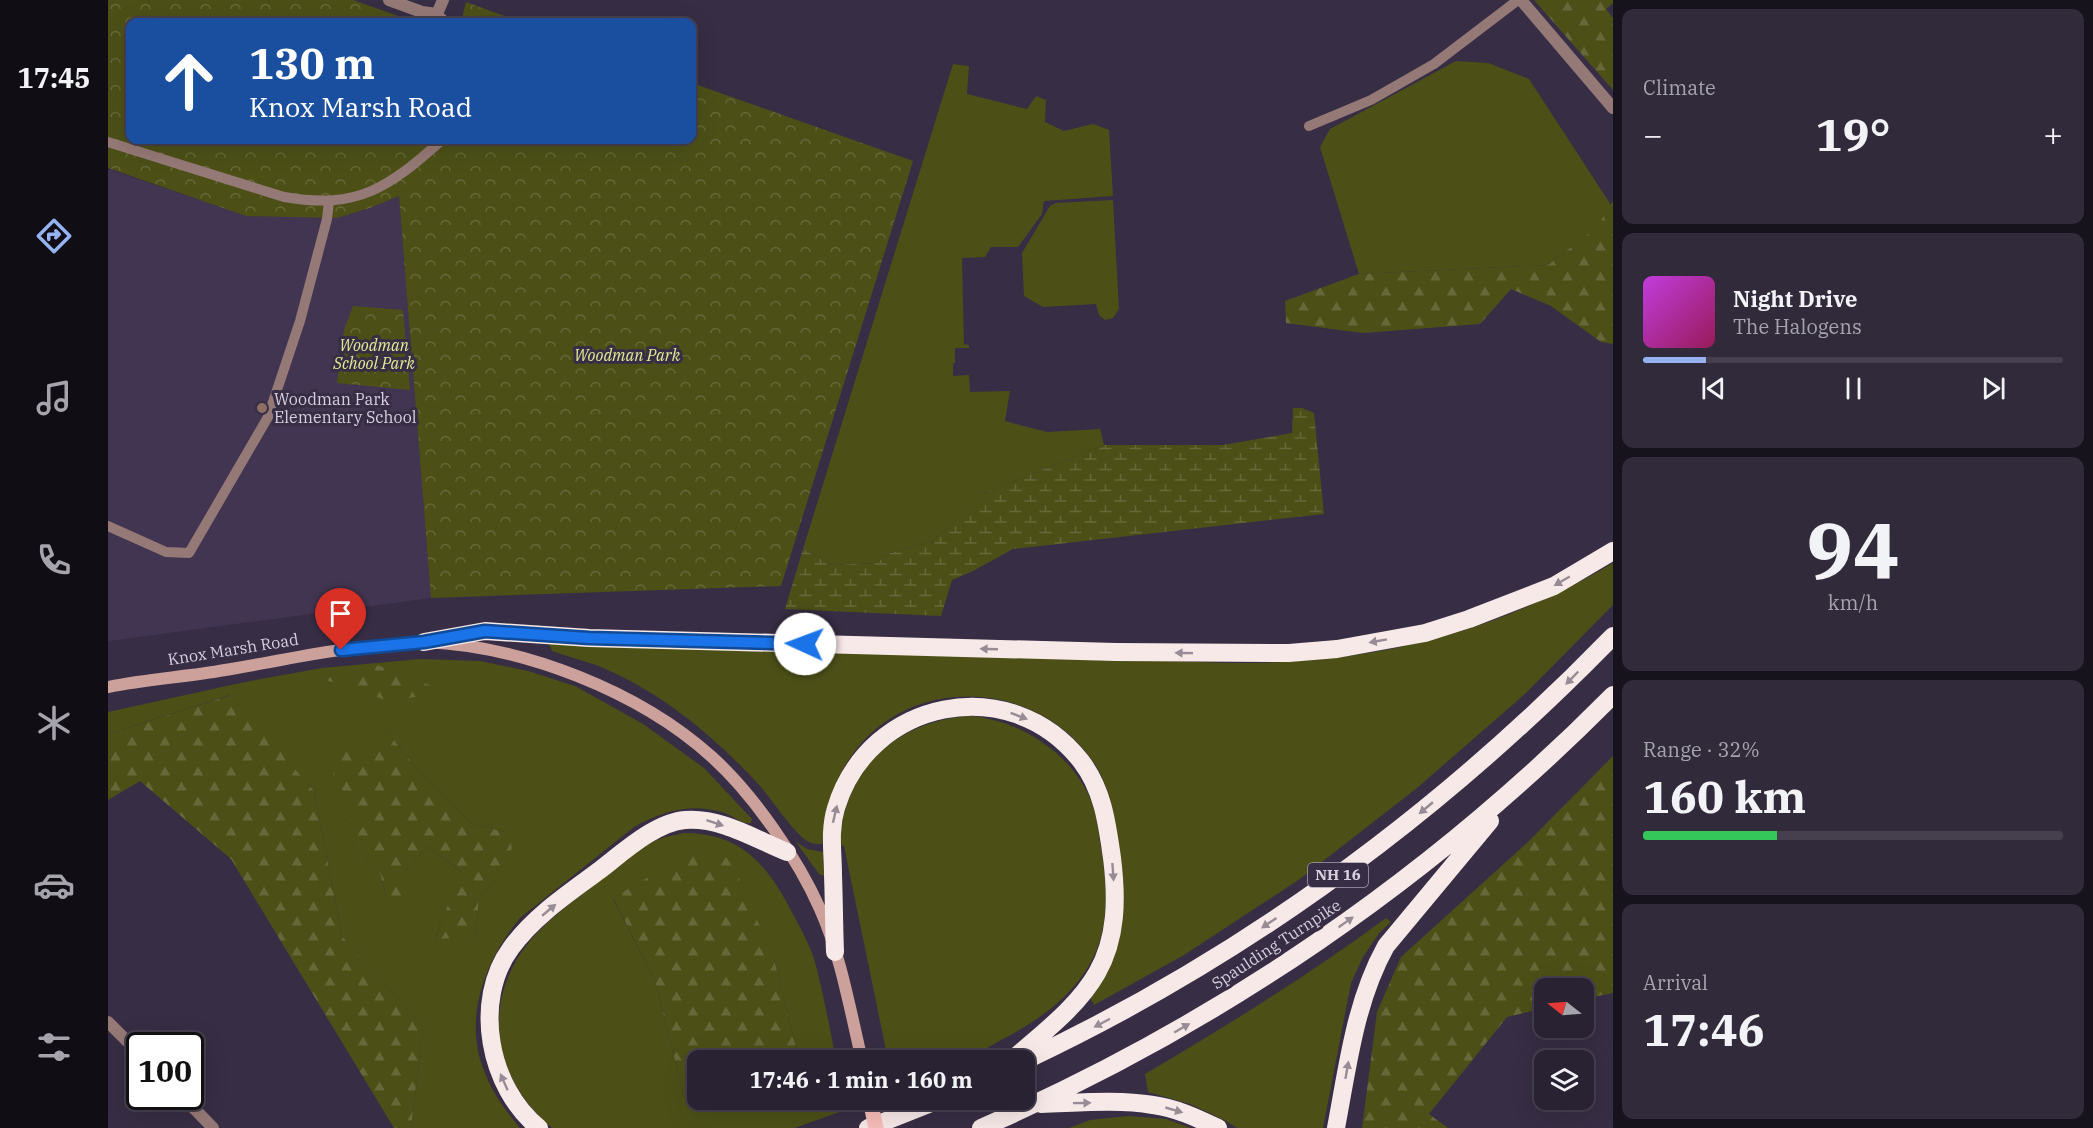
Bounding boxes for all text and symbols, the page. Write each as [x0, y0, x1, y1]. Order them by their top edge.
text: 130 m [249, 36, 375, 91]
icon: ahead [150, 42, 228, 120]
text: 17:45 [18, 60, 90, 95]
text: Climate [1643, 74, 1716, 101]
text: Knox Marsh Road [249, 89, 472, 124]
text: 19° [1815, 105, 1891, 163]
text: − [1643, 113, 1663, 156]
text: + [2043, 113, 2063, 156]
icon: directions [33, 215, 75, 257]
text: Night Drive [1733, 284, 1858, 313]
text: The Halogens [1733, 313, 1862, 340]
park label: Woodman School Park [332, 335, 415, 373]
park label: Woodman Park [574, 345, 681, 365]
icon: previous [1697, 372, 1730, 405]
icon: pause [1837, 372, 1870, 405]
icon: next [1977, 372, 2010, 405]
icon: music [33, 377, 75, 419]
place label: Woodman Park Elementary School [274, 389, 417, 427]
marker: Woodman Park Elementary School [255, 401, 269, 415]
text: 94 [1806, 499, 1900, 600]
icon: phone [33, 539, 75, 581]
one-way arrow [1554, 576, 1571, 586]
pin [315, 588, 366, 650]
text: km/h [1828, 589, 1878, 616]
icon: arrive [324, 597, 357, 630]
position arrow [773, 612, 837, 676]
street label: Knox Marsh Road [166, 629, 300, 669]
one-way arrow [1368, 637, 1387, 646]
one-way arrow [979, 644, 998, 653]
one-way arrow [1174, 648, 1193, 658]
one-way arrow [1566, 670, 1579, 685]
icon: climate [33, 702, 75, 744]
one-way arrow [1011, 711, 1029, 721]
text: Range · 32% [1643, 736, 1760, 763]
text: 160 km [1643, 767, 1806, 825]
one-way arrow [1418, 801, 1434, 814]
one-way arrow [831, 805, 841, 823]
one-way arrow [706, 819, 724, 828]
one-way arrow [1109, 863, 1118, 882]
road number: NH 16 [1308, 863, 1368, 887]
icon: car [33, 864, 75, 906]
street label: Spaulding Turnpike [1208, 895, 1344, 993]
one-way arrow [541, 904, 556, 917]
one-way arrow [1337, 916, 1353, 928]
one-way arrow [1261, 917, 1277, 928]
text: Arrival [1643, 969, 1708, 996]
north arrow [1534, 978, 1594, 1038]
map controls [1534, 978, 1594, 1110]
text: 17:46 [1643, 1000, 1765, 1058]
one-way arrow [1093, 1018, 1110, 1028]
one-way arrow [1174, 1023, 1191, 1033]
icon: filters [33, 1026, 75, 1068]
speed limit sign: 100 [126, 1032, 204, 1110]
button: layers [1534, 1050, 1594, 1110]
one-way arrow [1343, 1061, 1352, 1080]
text: 17:46 · 1 min · 160 m [749, 1065, 973, 1094]
one-way arrow [499, 1073, 509, 1091]
one-way arrow [1072, 1098, 1091, 1108]
one-way arrow [1165, 1106, 1183, 1115]

